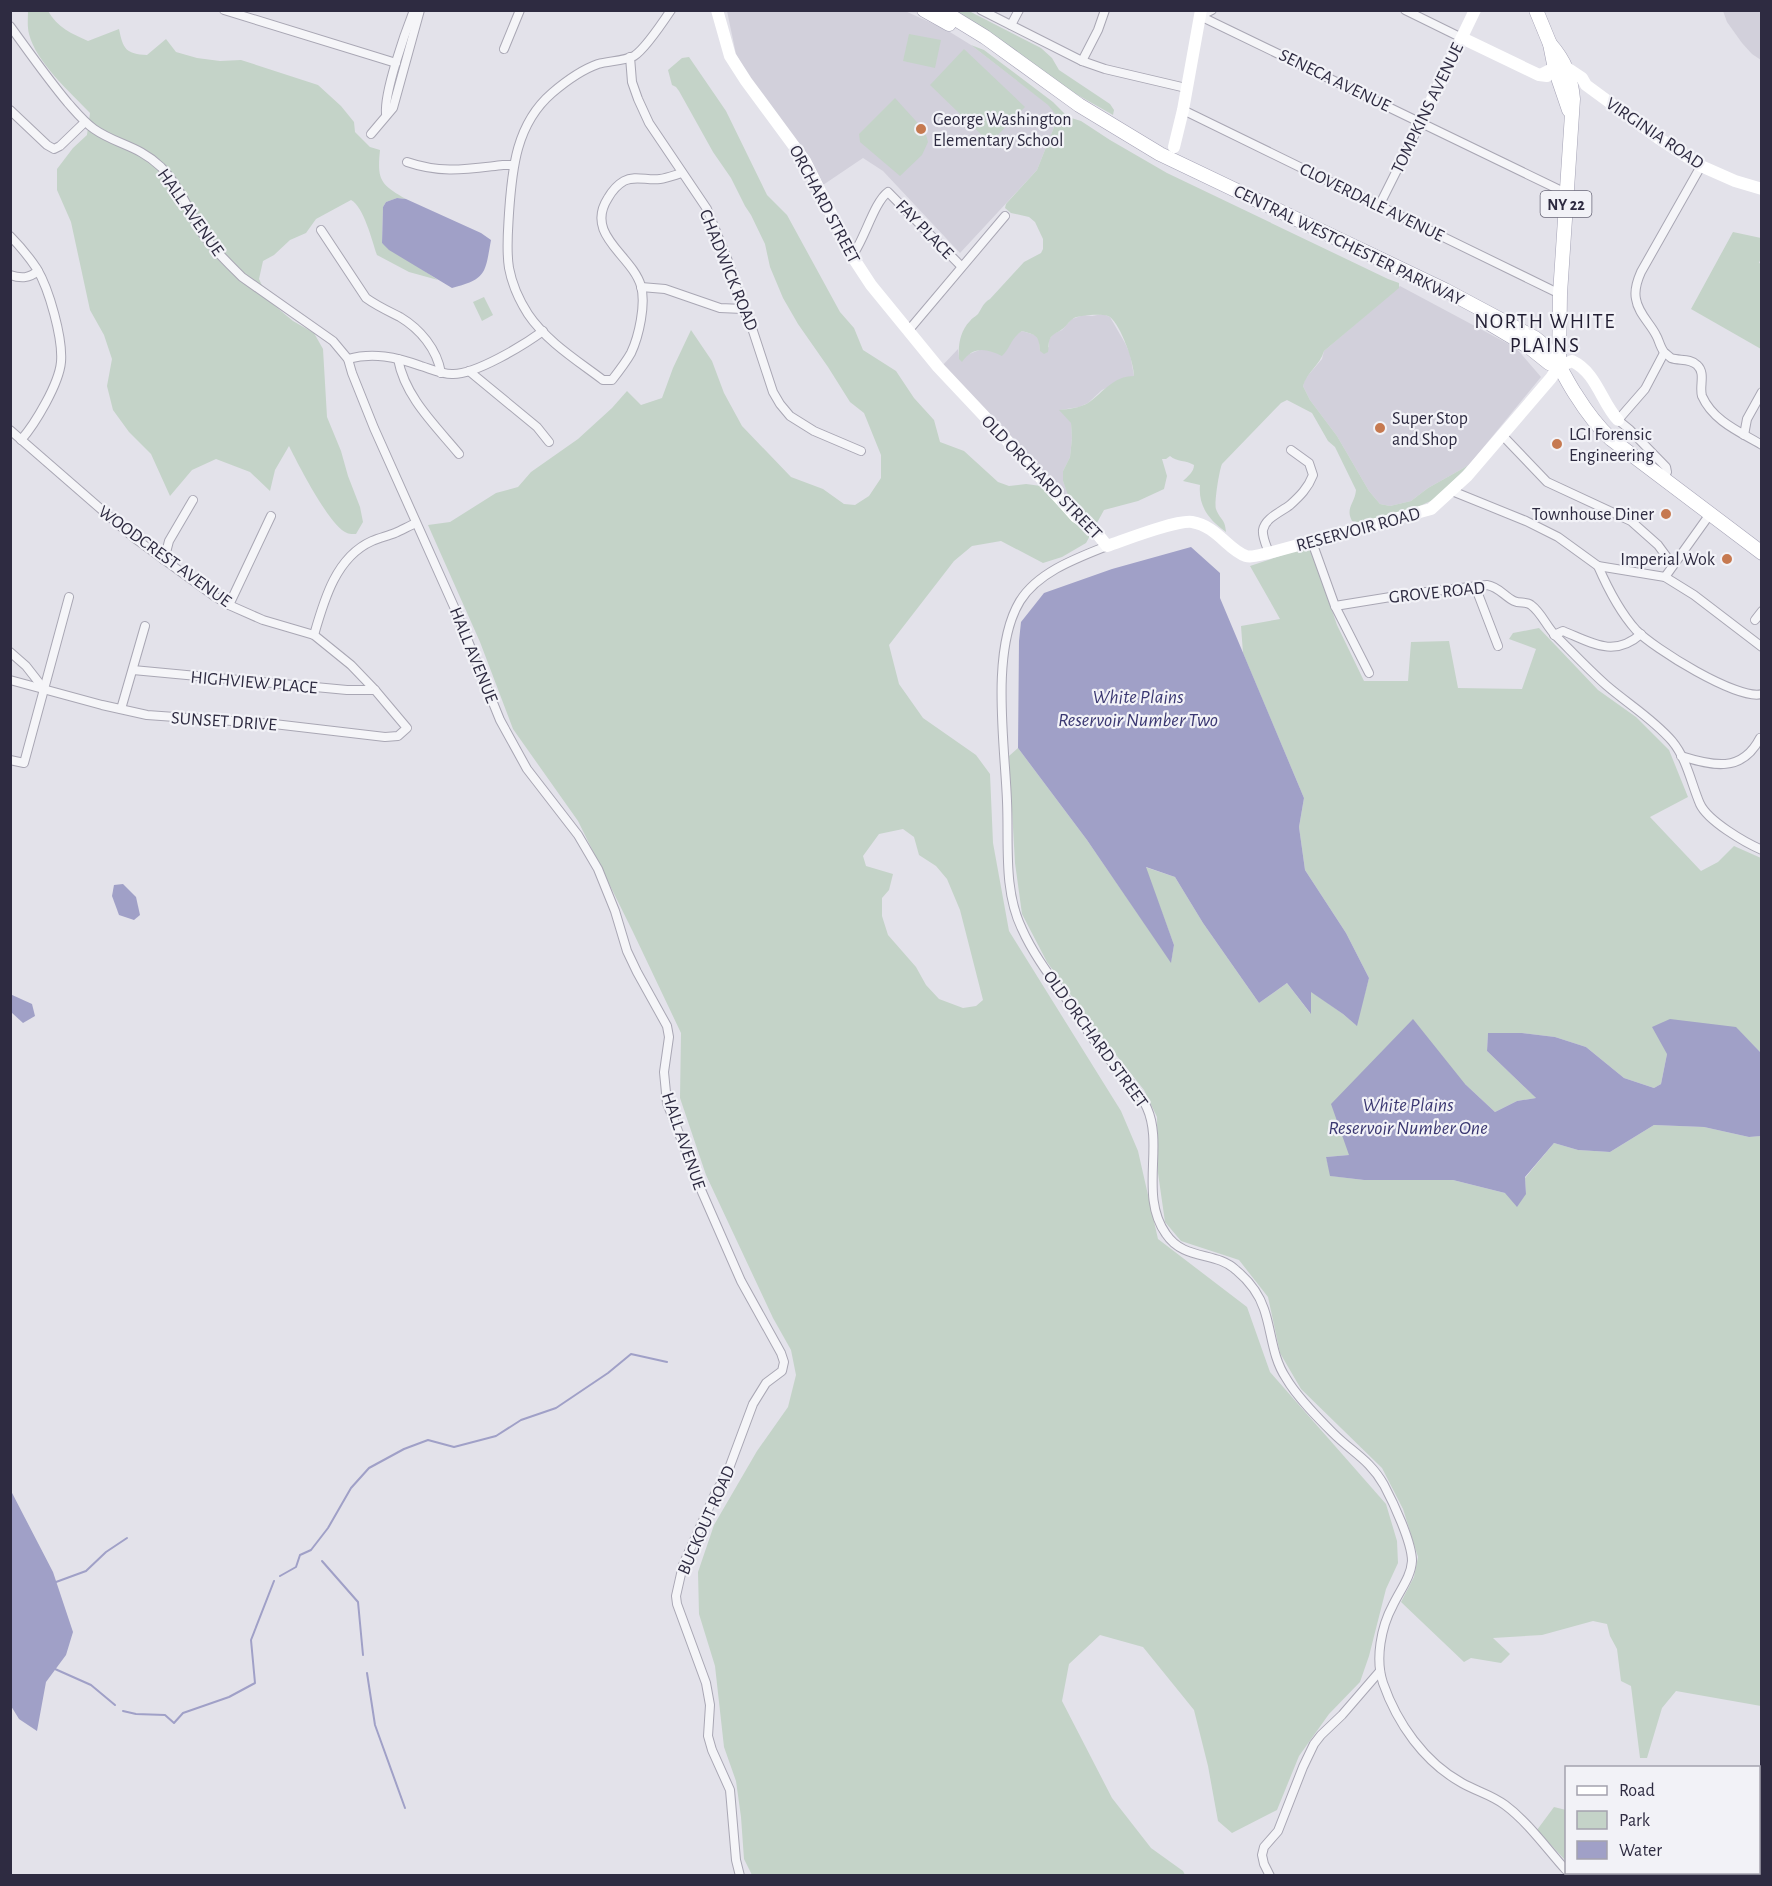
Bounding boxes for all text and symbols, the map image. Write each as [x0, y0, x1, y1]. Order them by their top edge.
street label: TOMPKINS AVENUE [1389, 40, 1467, 176]
street label: SENECA AVENUE [1276, 46, 1393, 116]
street label: VIRGINIA ROAD [1602, 95, 1707, 173]
place label: George Washington Elementary School [933, 111, 1072, 150]
marker: George Washington Elementary School [914, 122, 928, 136]
street label: ORCHARD STREET [785, 142, 863, 267]
street label: CLOVERDALE AVENUE [1297, 160, 1447, 246]
street label: HALL AVENUE [154, 166, 227, 260]
street label: CENTRAL WESTCHESTER PARKWAY [1231, 182, 1467, 310]
road number: NY 22 [1540, 191, 1592, 217]
street label: FAY PLACE [892, 197, 957, 263]
street label: CHADWICK ROAD [696, 207, 761, 334]
district label: NORTH WHITE PLAINS [1474, 311, 1616, 356]
place label: Super Stop and Shop [1392, 410, 1468, 449]
street label: OLD ORCHARD STREET [978, 412, 1105, 543]
marker: Super Stop and Shop [1373, 421, 1387, 435]
place label: LGI Forensic Engineering [1569, 426, 1654, 465]
marker: LGI Forensic Engineering [1550, 437, 1564, 451]
street label: WOODCREST AVENUE [95, 503, 234, 611]
street label: RESERVOIR ROAD [1294, 505, 1422, 555]
place label: Townhouse Diner [1532, 506, 1654, 524]
marker: Townhouse Diner [1659, 507, 1673, 521]
place label: Imperial Wok [1620, 551, 1716, 569]
marker: Imperial Wok [1720, 552, 1734, 566]
street label: GROVE ROAD [1388, 579, 1486, 607]
street label: HALL AVENUE [446, 605, 501, 706]
street label: HIGHVIEW PLACE [190, 668, 318, 698]
water label: White Plains Reservoir Number Two [1058, 687, 1218, 730]
street label: SUNSET DRIVE [170, 709, 278, 735]
street label: OLD ORCHARD STREET [1040, 968, 1151, 1112]
street label: HALL AVENUE [658, 1090, 708, 1193]
water label: White Plains Reservoir Number One [1328, 1095, 1488, 1138]
street label: BUCKOUT ROAD [675, 1463, 739, 1578]
legend [1565, 1766, 1760, 1874]
text: Road [1619, 1782, 1655, 1800]
text: Park [1619, 1812, 1651, 1830]
text: Water [1619, 1842, 1662, 1860]

